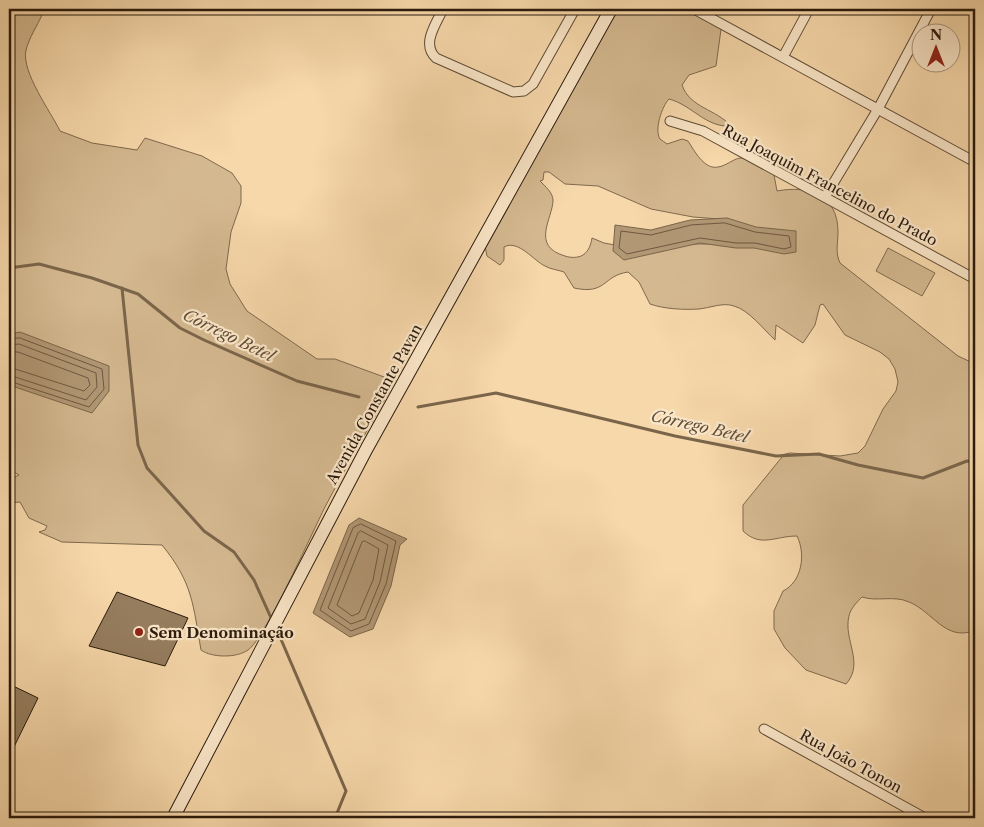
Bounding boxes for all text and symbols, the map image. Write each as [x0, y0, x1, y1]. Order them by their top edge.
north arrow [912, 22, 962, 72]
text: N [930, 26, 942, 44]
street label: Rua Joaquim Francelino do Prado [719, 120, 941, 250]
water label: Córrego Betel [180, 304, 280, 367]
street label: Avenida Constante Pavan [322, 320, 426, 488]
water label: Córrego Betel [649, 405, 752, 447]
place label: Sem Denominação [149, 623, 294, 642]
marker: Sem Denominação [133, 626, 145, 638]
street label: Rua João Tonon [797, 725, 906, 797]

